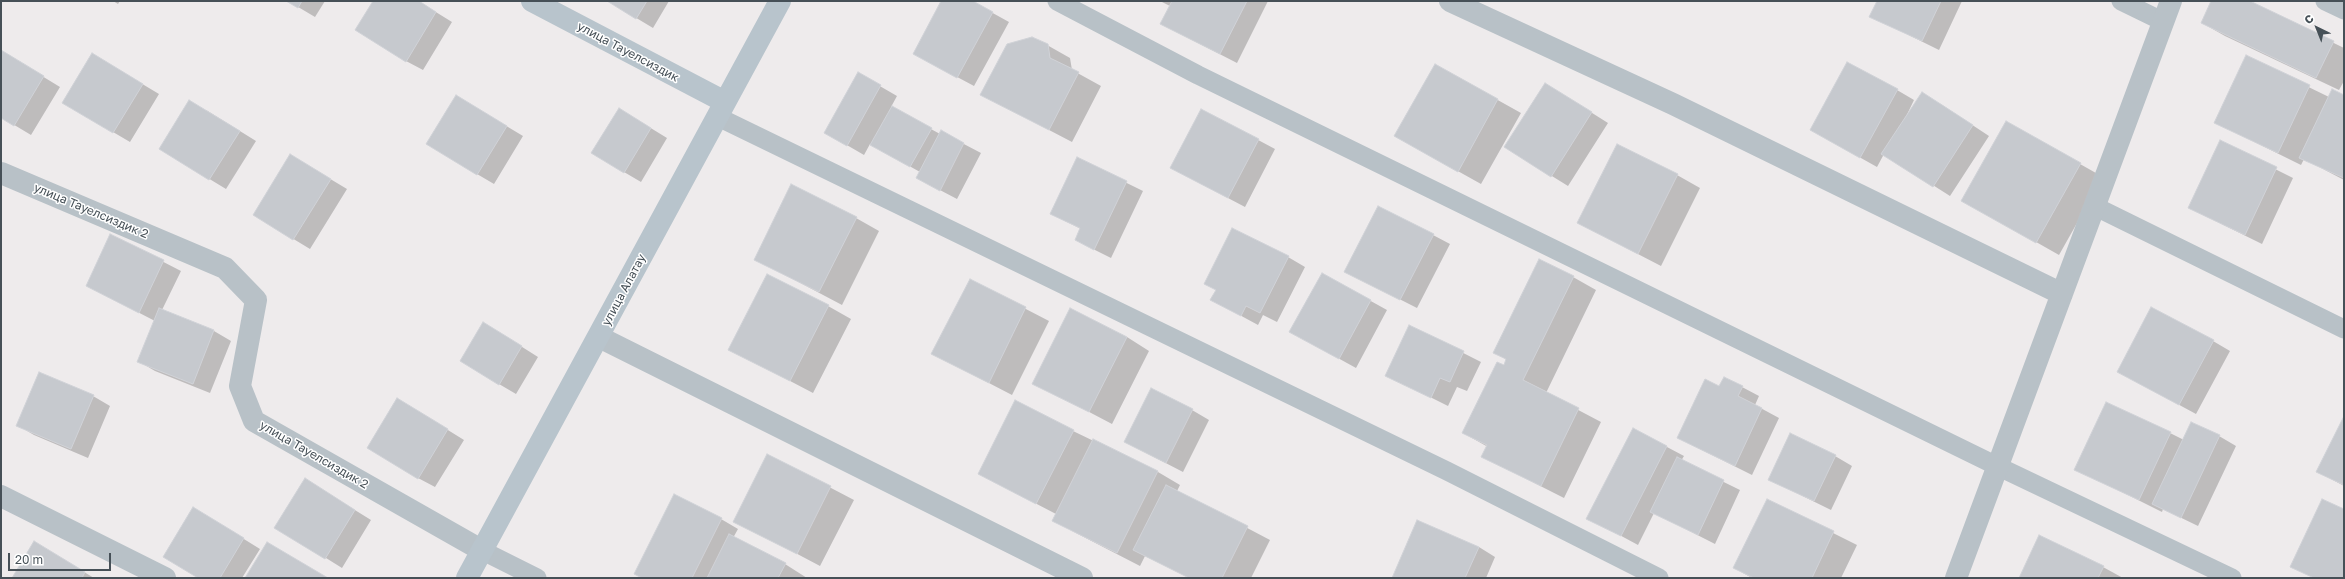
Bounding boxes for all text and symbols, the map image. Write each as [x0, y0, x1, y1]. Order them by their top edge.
north arrow [2297, 8, 2337, 48]
text: С [2301, 11, 2316, 26]
street label: улица Тауелсиздик [575, 19, 681, 85]
street label: улица Тауелсиздик 2 [32, 180, 150, 242]
street label: улица Алатау [599, 252, 649, 328]
street label: улица Тауелсиздик 2 [257, 418, 371, 492]
scale bar [10, 545, 113, 571]
text: 20 m [15, 552, 43, 567]

